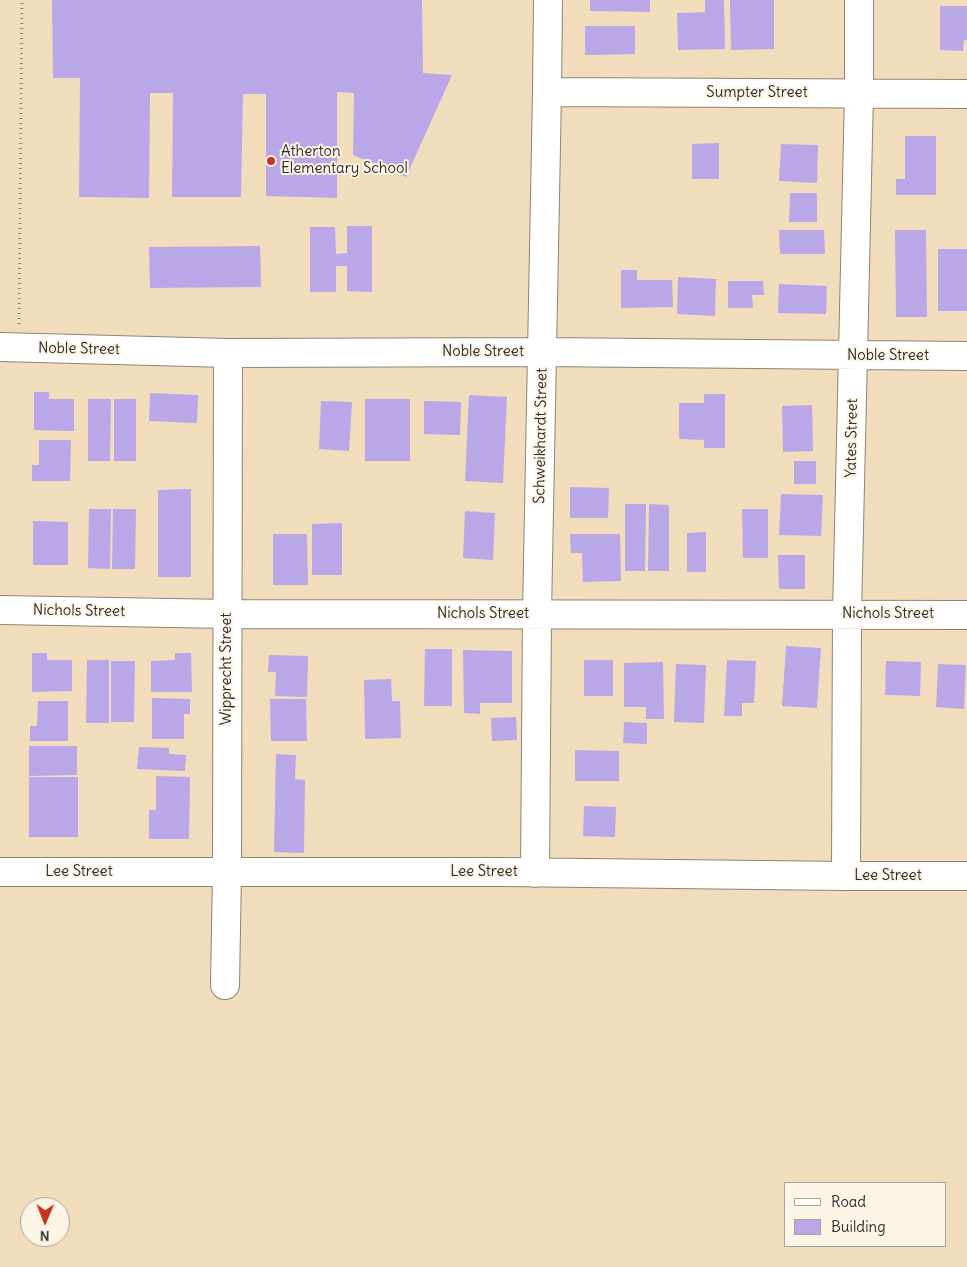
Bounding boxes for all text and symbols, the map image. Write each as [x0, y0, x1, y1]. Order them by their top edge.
street label: Sumpter Street [706, 84, 808, 102]
place label: Atherton Elementary School [281, 143, 408, 178]
marker: Atherton Elementary School [265, 155, 277, 167]
street label: Noble Street [38, 339, 120, 359]
street label: Noble Street [442, 343, 524, 361]
street label: Noble Street [847, 347, 929, 365]
street label: Schweikhardt Street [531, 368, 551, 504]
street label: Yates Street [842, 398, 862, 478]
street label: Nichols Street [33, 601, 125, 621]
street label: Nichols Street [437, 605, 529, 623]
street label: Nichols Street [842, 605, 934, 623]
street label: Wipprecht Street [218, 613, 236, 725]
street label: Lee Street [45, 863, 113, 881]
street label: Lee Street [450, 863, 518, 881]
street label: Lee Street [854, 867, 922, 885]
legend [784, 1182, 947, 1247]
text: Road [831, 1192, 866, 1211]
north arrow [20, 1197, 70, 1247]
text: Building [831, 1217, 886, 1236]
text: N [40, 1227, 50, 1245]

